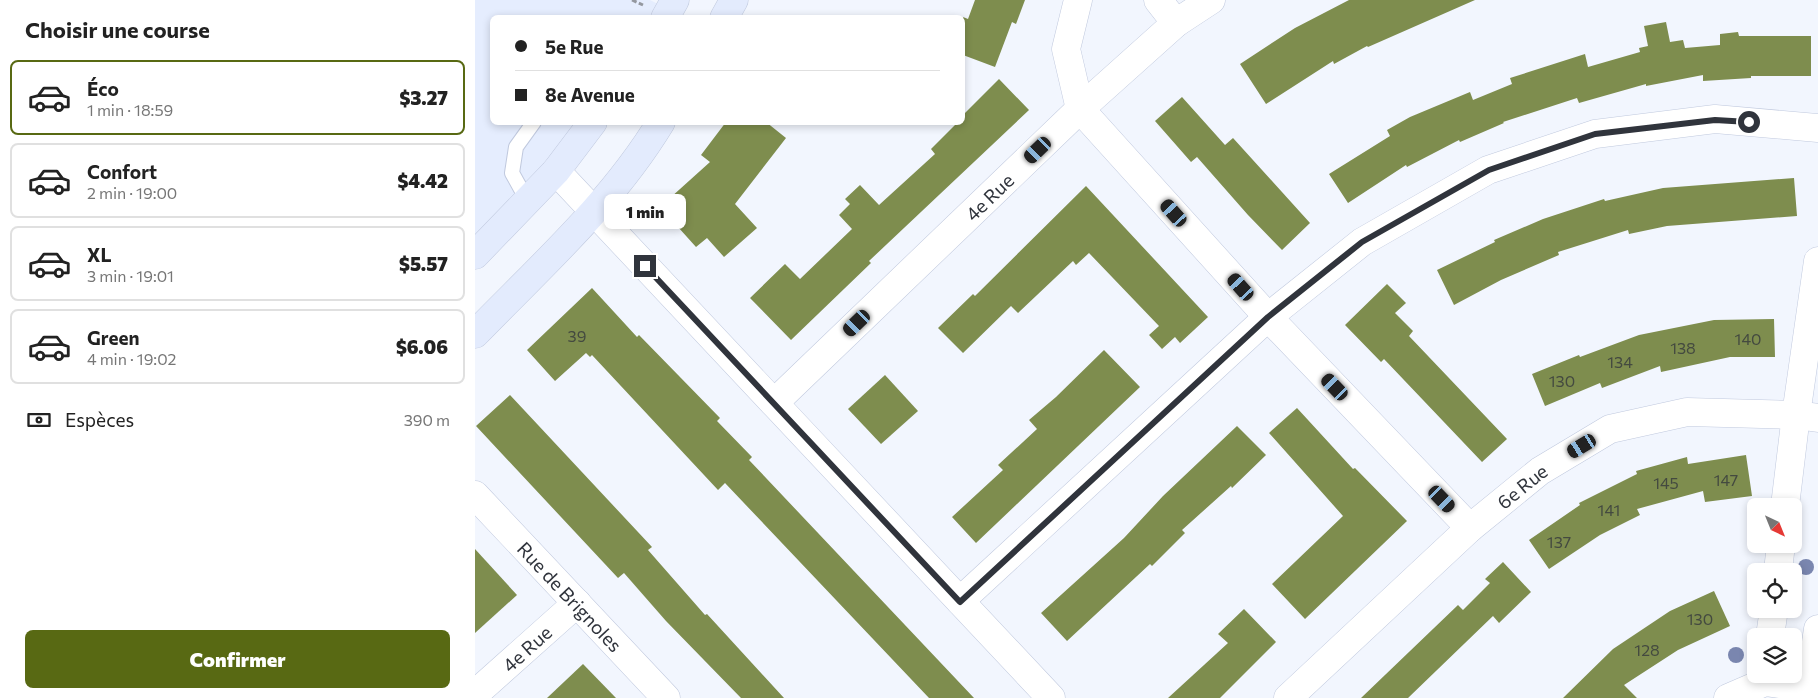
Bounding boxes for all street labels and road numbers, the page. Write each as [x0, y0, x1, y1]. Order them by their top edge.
street label: 4e Rue [960, 168, 1018, 225]
street label: 6e Rue [1492, 458, 1551, 513]
street label: Rue de Brignoles [513, 536, 627, 656]
street label: 4e Rue [497, 620, 556, 676]

